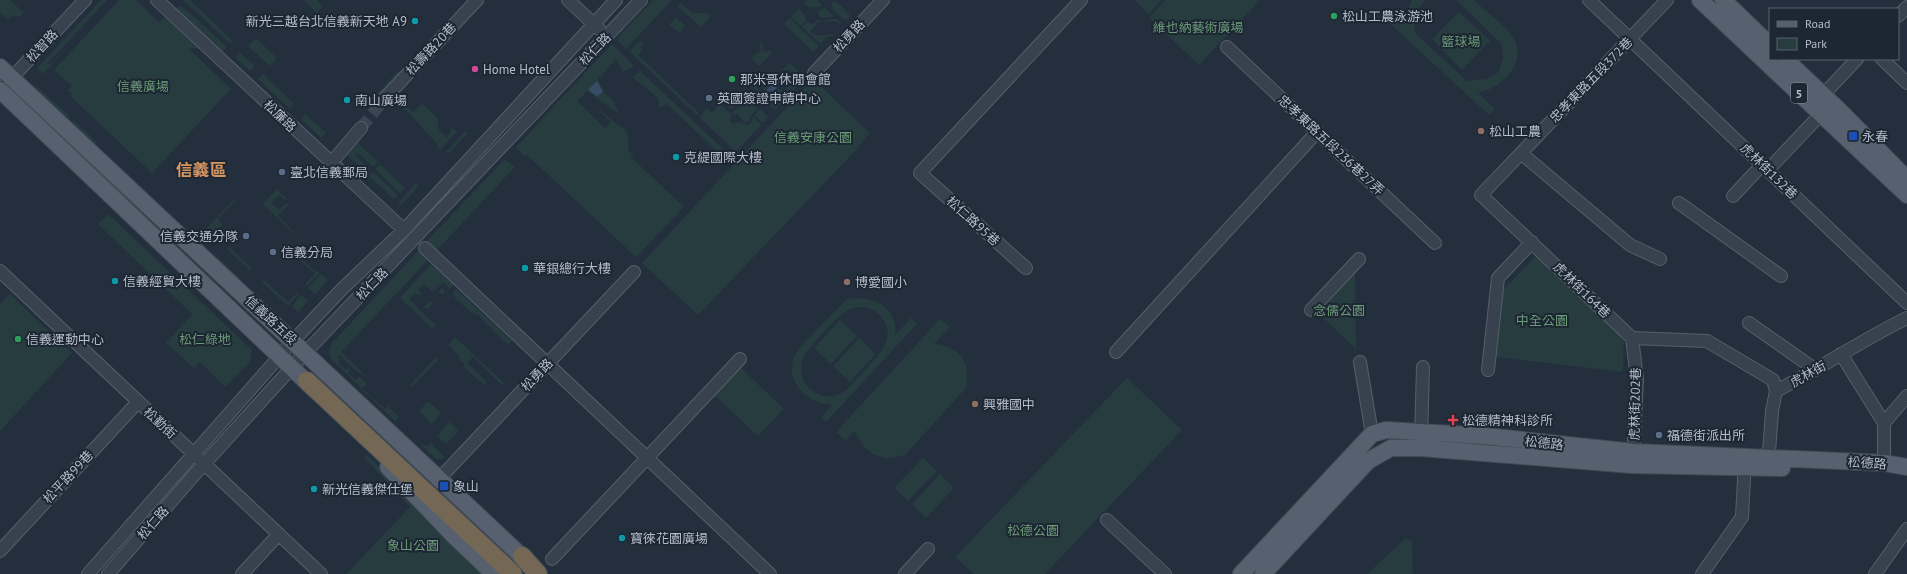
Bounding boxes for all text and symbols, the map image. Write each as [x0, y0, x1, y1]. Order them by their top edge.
place label: 松山工農泳游池 [1342, 8, 1433, 25]
legend [1769, 8, 1899, 60]
marker: 松山工農泳游池 [1329, 11, 1339, 21]
place label: 新光三越台北信義新天地 A9 [246, 13, 407, 30]
marker: 新光三越台北信義新天地 A9 [410, 16, 420, 26]
street label: 松勇路 [829, 16, 869, 56]
text: Road [1805, 16, 1830, 31]
street label: 松壽路20巷 [402, 19, 460, 79]
park label: 維也納藝術廣場 [1152, 19, 1244, 36]
street label: 松智路 [22, 26, 62, 66]
street label: 松仁路 [575, 29, 615, 69]
park label: 籃球場 [1441, 33, 1481, 50]
street label: 忠孝東路五段372巷 [1546, 34, 1636, 126]
text: Park [1805, 36, 1827, 51]
place label: Home Hotel [483, 61, 550, 78]
marker: Home Hotel [470, 64, 480, 74]
place label: 那米哥休閒會館 [740, 71, 831, 88]
marker: 那米哥休閒會館 [727, 74, 737, 84]
park label: 信義廣場 [117, 78, 169, 95]
road number: 5 [1791, 83, 1807, 103]
place label: 英國簽證申請中心 [717, 90, 821, 107]
street label: 忠孝東路五段236巷27弄 [1274, 91, 1388, 199]
place label: 南山廣場 [355, 92, 407, 109]
marker: 英國簽證申請中心 [704, 93, 714, 103]
marker: 南山廣場 [342, 95, 352, 105]
street label: 松廉路 [260, 96, 300, 136]
place label: 松山工農 [1489, 123, 1541, 140]
marker: 松山工農 [1476, 126, 1486, 136]
place label: 永春 [1862, 128, 1888, 145]
park label: 信義安康公園 [774, 129, 852, 146]
marker: 永春 [1847, 130, 1859, 142]
street label: 虎林街132巷 [1737, 139, 1801, 203]
place label: 克緹國際大樓 [684, 149, 762, 166]
marker: 克緹國際大樓 [671, 152, 681, 162]
district label: 信義區 [176, 159, 227, 181]
place label: 臺北信義郵局 [290, 164, 368, 181]
marker: 臺北信義郵局 [277, 167, 287, 177]
street label: 松仁路95巷 [943, 193, 1003, 249]
place label: 信義交通分隊 [160, 228, 238, 245]
marker: 信義交通分隊 [241, 231, 251, 241]
place label: 信義分局 [281, 244, 333, 261]
marker: 信義分局 [268, 247, 278, 257]
street label: 虎林街164巷 [1550, 258, 1614, 322]
place label: 華銀總行大樓 [533, 260, 611, 277]
marker: 華銀總行大樓 [520, 263, 530, 273]
street label: 松仁路 [352, 264, 392, 304]
place label: 信義經貿大樓 [123, 273, 201, 290]
place label: 博愛國小 [855, 274, 907, 291]
marker: 信義經貿大樓 [110, 276, 120, 286]
marker: 博愛國小 [842, 277, 852, 287]
street label: 信義路五段 [241, 292, 301, 348]
park label: 念儒公園 [1313, 302, 1365, 319]
park label: 中全公園 [1516, 312, 1568, 329]
place label: 信義運動中心 [26, 331, 104, 348]
park label: 松仁綠地 [179, 331, 231, 348]
marker: 信義運動中心 [13, 334, 23, 344]
street label: 松勇路 [517, 355, 557, 395]
street label: 虎林街 [1787, 357, 1829, 391]
street label: 虎林街202巷 [1626, 367, 1644, 441]
place label: 興雅國中 [983, 396, 1035, 413]
marker: 興雅國中 [970, 399, 980, 409]
street label: 松勤街 [140, 404, 180, 442]
place label: 松德精神科診所 [1462, 412, 1553, 429]
marker: 松德精神科診所 [1447, 414, 1459, 426]
place label: 福德街派出所 [1667, 427, 1745, 444]
marker: 福德街派出所 [1654, 430, 1664, 440]
street label: 松德路 [1524, 433, 1564, 453]
street label: 松平路99巷 [39, 447, 97, 507]
street label: 松德路 [1847, 453, 1887, 473]
place label: 象山 [453, 478, 479, 495]
marker: 象山 [438, 480, 450, 492]
place label: 新光信義傑仕堡 [322, 481, 413, 498]
marker: 新光信義傑仕堡 [309, 484, 319, 494]
street label: 松仁路 [134, 503, 172, 543]
park label: 松德公園 [1007, 522, 1059, 539]
place label: 寶徠花園廣場 [630, 530, 708, 547]
marker: 寶徠花園廣場 [617, 533, 627, 543]
park label: 象山公園 [387, 537, 439, 554]

